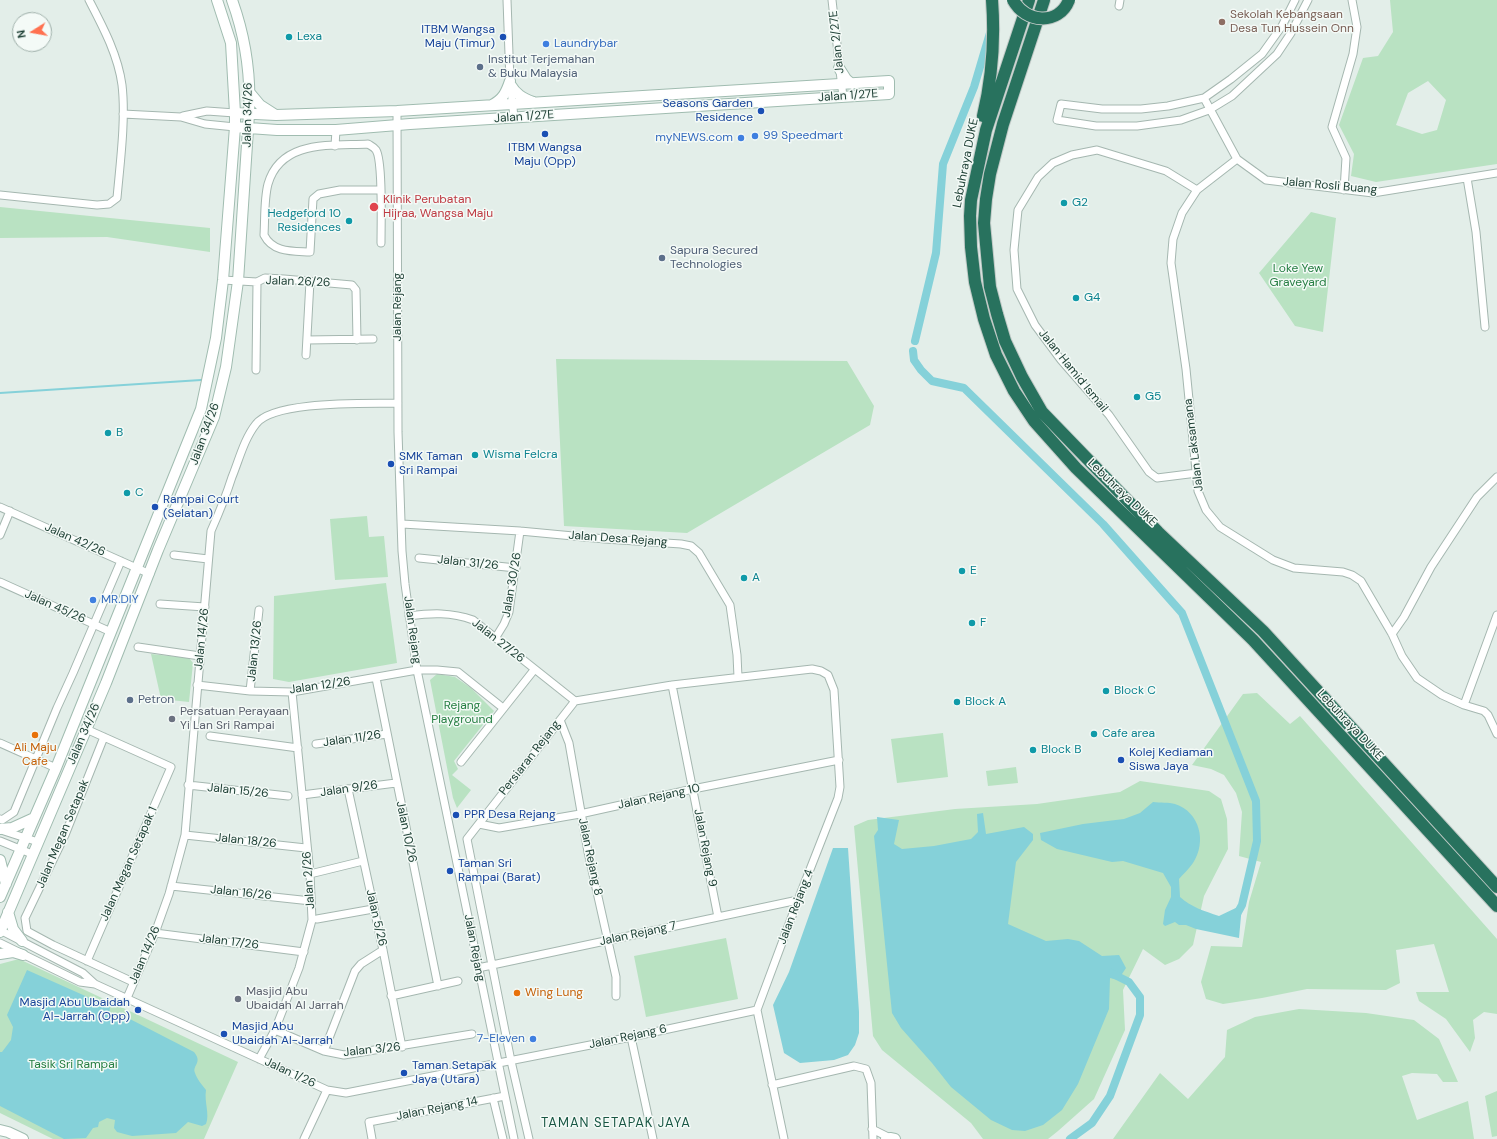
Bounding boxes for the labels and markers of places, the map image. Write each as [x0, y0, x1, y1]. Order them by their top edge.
place label: Sekolah Kebangsaan Desa Tun Hussein Onn [1230, 8, 1354, 36]
marker: Sekolah Kebangsaan Desa Tun Hussein Onn [1217, 17, 1227, 27]
place label: ITBM Wangsa Maju (Timur) [421, 23, 495, 51]
place label: Lexa [297, 30, 322, 44]
marker: Lexa [284, 32, 294, 42]
marker: ITBM Wangsa Maju (Timur) [498, 32, 508, 42]
place label: Laundrybar [554, 37, 618, 51]
marker: Laundrybar [541, 39, 551, 49]
place label: Institut Terjemahan & Buku Malaysia [488, 53, 595, 81]
marker: Institut Terjemahan & Buku Malaysia [475, 62, 485, 72]
place label: Seasons Garden Residence [662, 97, 753, 125]
marker: Seasons Garden Residence [756, 106, 766, 116]
marker: ITBM Wangsa Maju (Opp) [540, 129, 550, 139]
place label: 99 Speedmart [763, 129, 843, 143]
place label: myNEWS.com [655, 131, 733, 145]
marker: 99 Speedmart [750, 131, 760, 141]
marker: myNEWS.com [736, 133, 746, 143]
place label: ITBM Wangsa Maju (Opp) [508, 141, 582, 169]
place label: Klinik Perubatan Hijraa, Wangsa Maju [383, 193, 493, 221]
place label: G2 [1072, 196, 1088, 210]
marker: G2 [1059, 198, 1069, 208]
marker: Klinik Perubatan Hijraa, Wangsa Maju [368, 201, 380, 213]
place label: Hedgeford 10 Residences [267, 207, 341, 235]
marker: Hedgeford 10 Residences [344, 216, 354, 226]
place label: Sapura Secured Technologies [670, 244, 758, 272]
marker: Sapura Secured Technologies [657, 253, 667, 263]
place label: G4 [1084, 291, 1100, 305]
marker: G4 [1071, 293, 1081, 303]
place label: G5 [1145, 390, 1161, 404]
marker: G5 [1132, 392, 1142, 402]
place label: B [116, 426, 123, 440]
marker: B [103, 428, 113, 438]
place label: Wisma Felcra [483, 448, 557, 462]
place label: SMK Taman Sri Rampai [399, 450, 463, 478]
marker: Wisma Felcra [470, 450, 480, 460]
marker: SMK Taman Sri Rampai [386, 459, 396, 469]
place label: C [135, 486, 144, 500]
marker: C [122, 488, 132, 498]
place label: Rampai Court (Selatan) [163, 493, 239, 521]
marker: Rampai Court (Selatan) [150, 502, 160, 512]
place label: E [970, 564, 977, 578]
marker: E [957, 566, 967, 576]
place label: A [752, 571, 760, 585]
marker: A [739, 573, 749, 583]
place label: MR.DIY [101, 593, 139, 607]
marker: MR.DIY [88, 595, 98, 605]
place label: F [980, 616, 986, 630]
marker: F [967, 618, 977, 628]
place label: Block C [1114, 684, 1156, 698]
marker: Block C [1101, 686, 1111, 696]
place label: Petron [138, 693, 174, 707]
marker: Petron [125, 695, 135, 705]
place label: Block A [965, 695, 1006, 709]
marker: Block A [952, 697, 962, 707]
place label: Persatuan Perayaan Yi Lan Sri Rampai [180, 705, 289, 733]
marker: Persatuan Perayaan Yi Lan Sri Rampai [167, 714, 177, 724]
place label: Cafe area [1102, 727, 1155, 741]
marker: Cafe area [1089, 729, 1099, 739]
marker: Ali Maju Cafe [30, 730, 40, 740]
place label: Ali Maju Cafe [13, 741, 57, 769]
place label: Block B [1041, 743, 1081, 757]
marker: Block B [1028, 745, 1038, 755]
place label: Kolej Kediaman Siswa Jaya [1129, 746, 1213, 774]
marker: Kolej Kediaman Siswa Jaya [1116, 755, 1126, 765]
place label: PPR Desa Rejang [464, 808, 556, 822]
marker: PPR Desa Rejang [451, 810, 461, 820]
place label: Taman Sri Rampai (Barat) [458, 857, 541, 885]
marker: Taman Sri Rampai (Barat) [445, 866, 455, 876]
place label: Masjid Abu Ubaidah Al Jarrah [246, 985, 344, 1013]
place label: Wing Lung [525, 986, 583, 1000]
marker: Wing Lung [512, 988, 522, 998]
marker: Masjid Abu Ubaidah Al Jarrah [233, 994, 243, 1004]
place label: Masjid Abu Ubaidah Al-Jarrah (Opp) [20, 996, 130, 1024]
marker: Masjid Abu Ubaidah Al-Jarrah (Opp) [133, 1005, 143, 1015]
place label: Masjid Abu Ubaidah Al-Jarrah [232, 1020, 333, 1048]
marker: Masjid Abu Ubaidah Al-Jarrah [219, 1029, 229, 1039]
place label: 7-Eleven [477, 1032, 525, 1046]
marker: 7-Eleven [528, 1034, 538, 1044]
place label: Taman Setapak Jaya (Utara) [412, 1059, 497, 1087]
marker: Taman Setapak Jaya (Utara) [399, 1068, 409, 1078]

